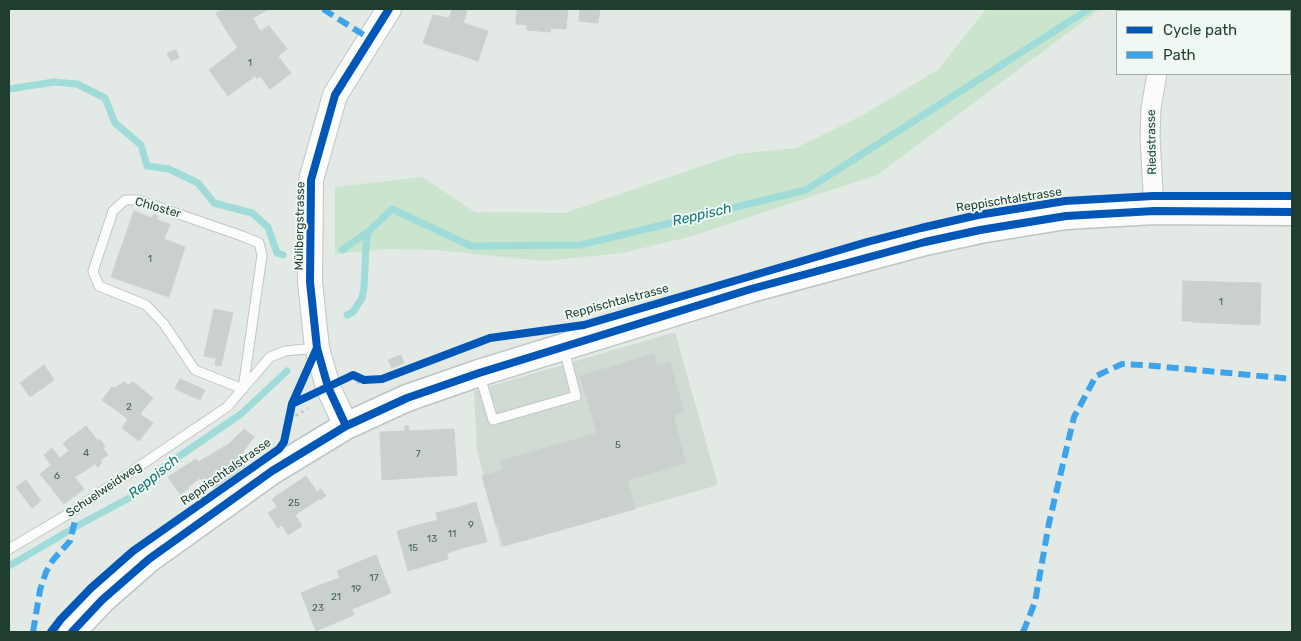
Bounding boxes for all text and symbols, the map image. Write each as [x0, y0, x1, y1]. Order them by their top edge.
legend [1116, 10, 1291, 75]
text: Cycle path [1163, 21, 1237, 39]
text: Path [1163, 46, 1196, 64]
house number: 1 [248, 57, 252, 69]
street label: Riedstrasse [1144, 109, 1160, 175]
street label: Mülibergstrasse [292, 181, 308, 271]
street label: Reppischtalstrasse [955, 185, 1063, 215]
street label: Chloster [133, 195, 183, 221]
water label: Reppisch [671, 200, 733, 230]
house number: 1 [148, 253, 152, 265]
street label: Reppischtalstrasse [564, 281, 670, 323]
house number: 1 [1219, 296, 1223, 308]
house number: 2 [126, 401, 132, 413]
street label: Reppischtalstrasse [178, 435, 274, 509]
house number: 5 [615, 439, 621, 451]
house number: 4 [83, 447, 89, 459]
house number: 7 [415, 448, 421, 460]
water label: Reppisch [125, 451, 183, 503]
street label: Schuelweidweg [64, 459, 144, 521]
house number: 6 [54, 470, 60, 482]
house number: 25 [288, 497, 300, 509]
house number: 9 [468, 519, 474, 531]
house number: 11 [448, 528, 456, 540]
house number: 13 [427, 533, 437, 545]
house number: 15 [408, 542, 418, 554]
house number: 17 [369, 572, 379, 584]
house number: 19 [351, 583, 361, 595]
house number: 21 [331, 591, 341, 603]
house number: 23 [312, 602, 324, 614]

